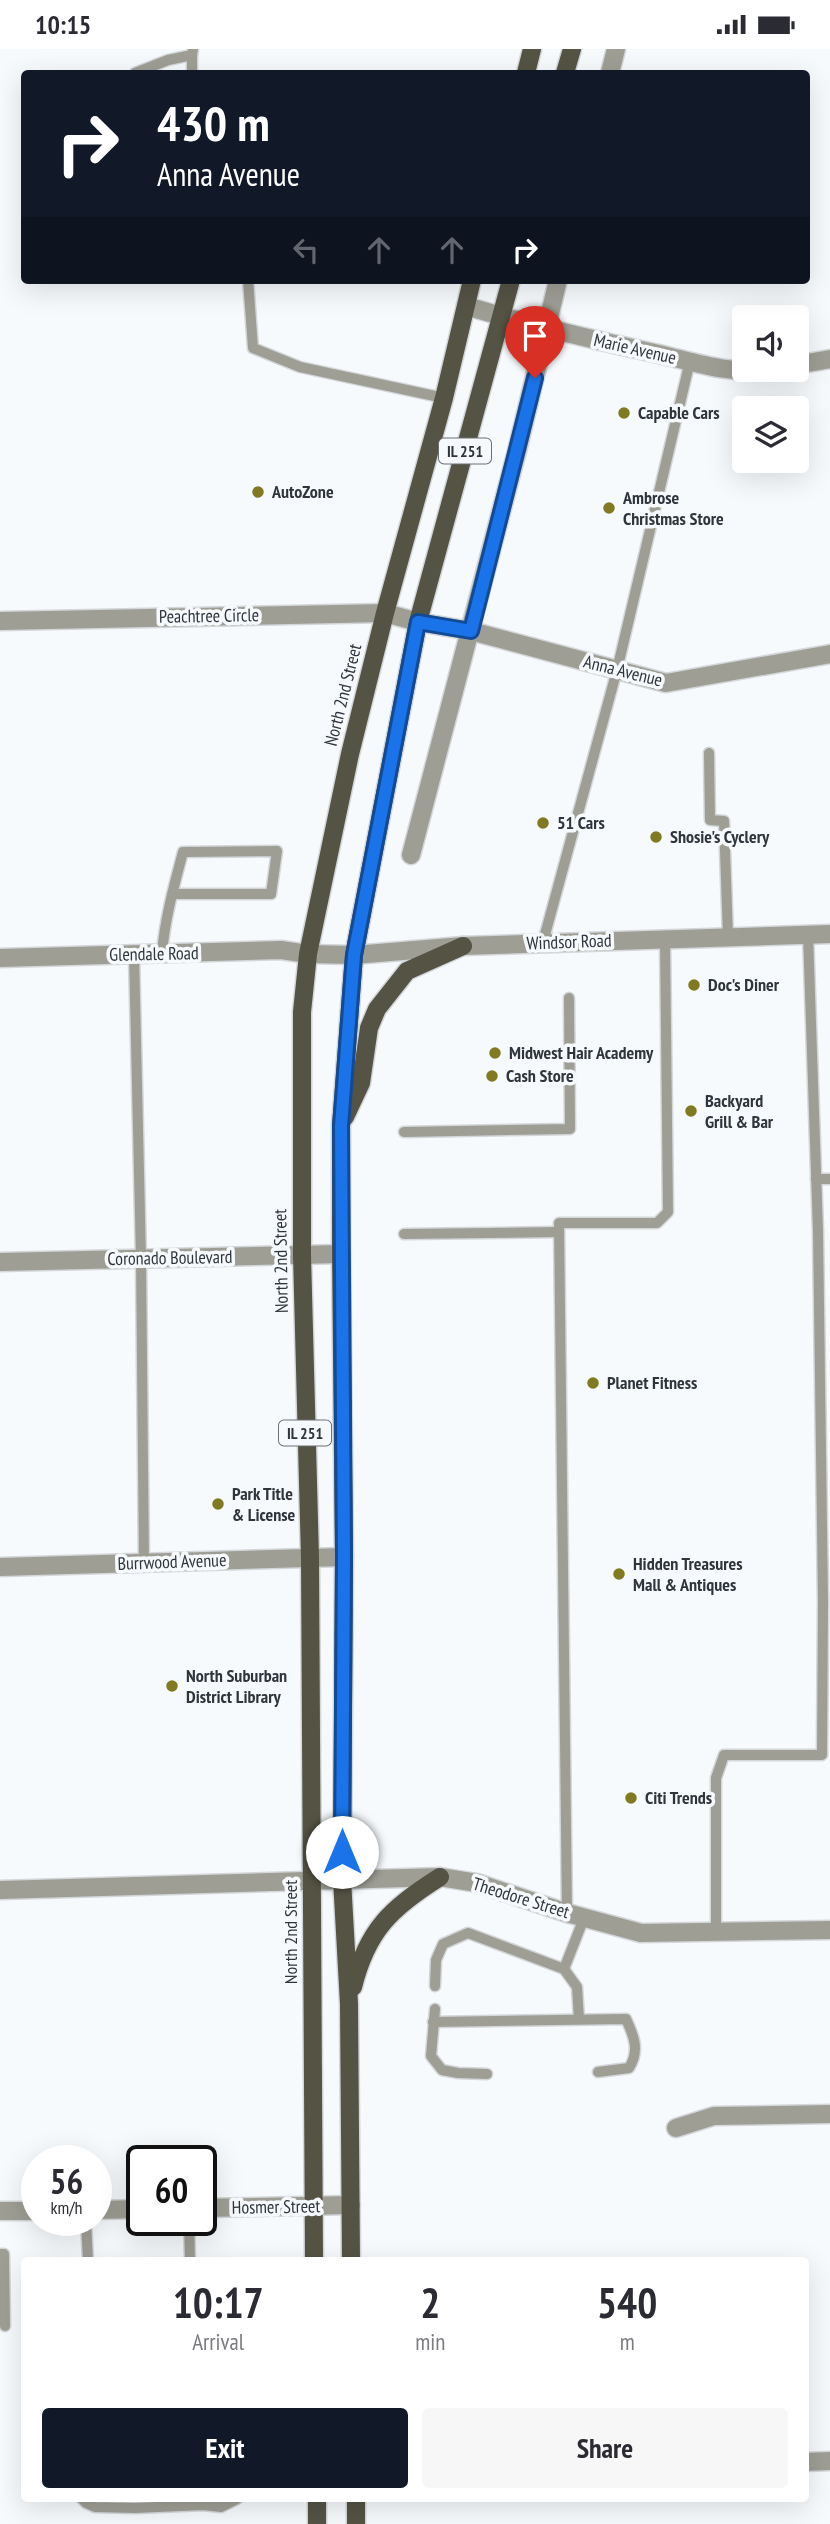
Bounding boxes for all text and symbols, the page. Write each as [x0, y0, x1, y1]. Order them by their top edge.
text: 10:15 [35, 8, 91, 41]
text: 430 m [157, 91, 270, 155]
icon: right [42, 98, 133, 189]
text: Anna Avenue [157, 153, 300, 195]
icon: left [287, 231, 325, 269]
icon: ahead [360, 231, 398, 269]
icon: ahead [433, 231, 471, 269]
icon: right [506, 231, 544, 269]
map controls [732, 305, 809, 473]
button: sound [732, 305, 809, 382]
pin [505, 306, 565, 378]
icon: arrive [516, 317, 554, 355]
street label: Marie Avenue [592, 328, 679, 369]
button: layers [732, 396, 809, 473]
place label: Capable Cars [638, 401, 720, 424]
marker: Capable Cars [616, 405, 632, 421]
road number: IL 251 [439, 439, 491, 463]
place label: AutoZone [271, 480, 334, 503]
marker: AutoZone [250, 484, 266, 500]
place label: Ambrose Christmas Store [622, 486, 724, 530]
marker: Ambrose Christmas Store [601, 500, 617, 516]
street label: Peachtree Circle [159, 603, 259, 628]
street label: North 2nd Street [319, 641, 366, 748]
street label: Anna Avenue [581, 650, 665, 691]
place label: 51 Cars [557, 811, 605, 834]
marker: 51 Cars [535, 815, 551, 831]
place label: Shosie's Cyclery [670, 825, 770, 848]
marker: Shosie's Cyclery [648, 829, 664, 845]
street label: Windsor Road [526, 929, 612, 954]
street label: Glendale Road [109, 941, 199, 966]
place label: Doc's Diner [708, 973, 780, 996]
marker: Doc's Diner [686, 977, 702, 993]
place label: Midwest Hair Academy [509, 1041, 654, 1064]
marker: Midwest Hair Academy [487, 1045, 503, 1061]
place label: Cash Store [506, 1064, 574, 1087]
marker: Cash Store [484, 1068, 500, 1084]
place label: Backyard Grill & Bar [705, 1089, 774, 1133]
marker: Backyard Grill & Bar [683, 1103, 699, 1119]
street label: North 2nd Street [268, 1209, 293, 1313]
street label: Coronado Boulevard [107, 1245, 233, 1270]
place label: Planet Fitness [607, 1371, 697, 1394]
marker: Planet Fitness [585, 1375, 601, 1391]
road number: IL 251 [279, 1421, 331, 1445]
place label: Park Title & License [232, 1482, 296, 1526]
marker: Park Title & License [210, 1496, 226, 1512]
street label: Burrwood Avenue [117, 1548, 227, 1575]
place label: Hidden Treasures Mall & Antiques [633, 1552, 743, 1596]
marker: Hidden Treasures Mall & Antiques [611, 1566, 627, 1582]
place label: North Suburban District Library [186, 1664, 287, 1708]
marker: North Suburban District Library [164, 1678, 180, 1694]
place label: Citi Trends [645, 1786, 712, 1809]
marker: Citi Trends [623, 1790, 639, 1806]
position arrow [305, 1815, 379, 1889]
street label: Theodore Street [470, 1872, 572, 1923]
street label: North 2nd Street [279, 1880, 302, 1984]
speed limit sign: 60 [126, 2145, 217, 2236]
text: 56 [50, 2158, 83, 2204]
street label: Hosmer Street [231, 2194, 321, 2219]
text: km/h [51, 2196, 82, 2219]
text: 10:17 [173, 2275, 264, 2330]
text: 2 [420, 2275, 440, 2330]
text: 540 [597, 2275, 657, 2330]
text: Arrival [192, 2327, 244, 2356]
text: min [415, 2327, 445, 2356]
text: m [620, 2327, 635, 2356]
button: Exit [42, 2408, 408, 2488]
button: Share [422, 2408, 788, 2488]

